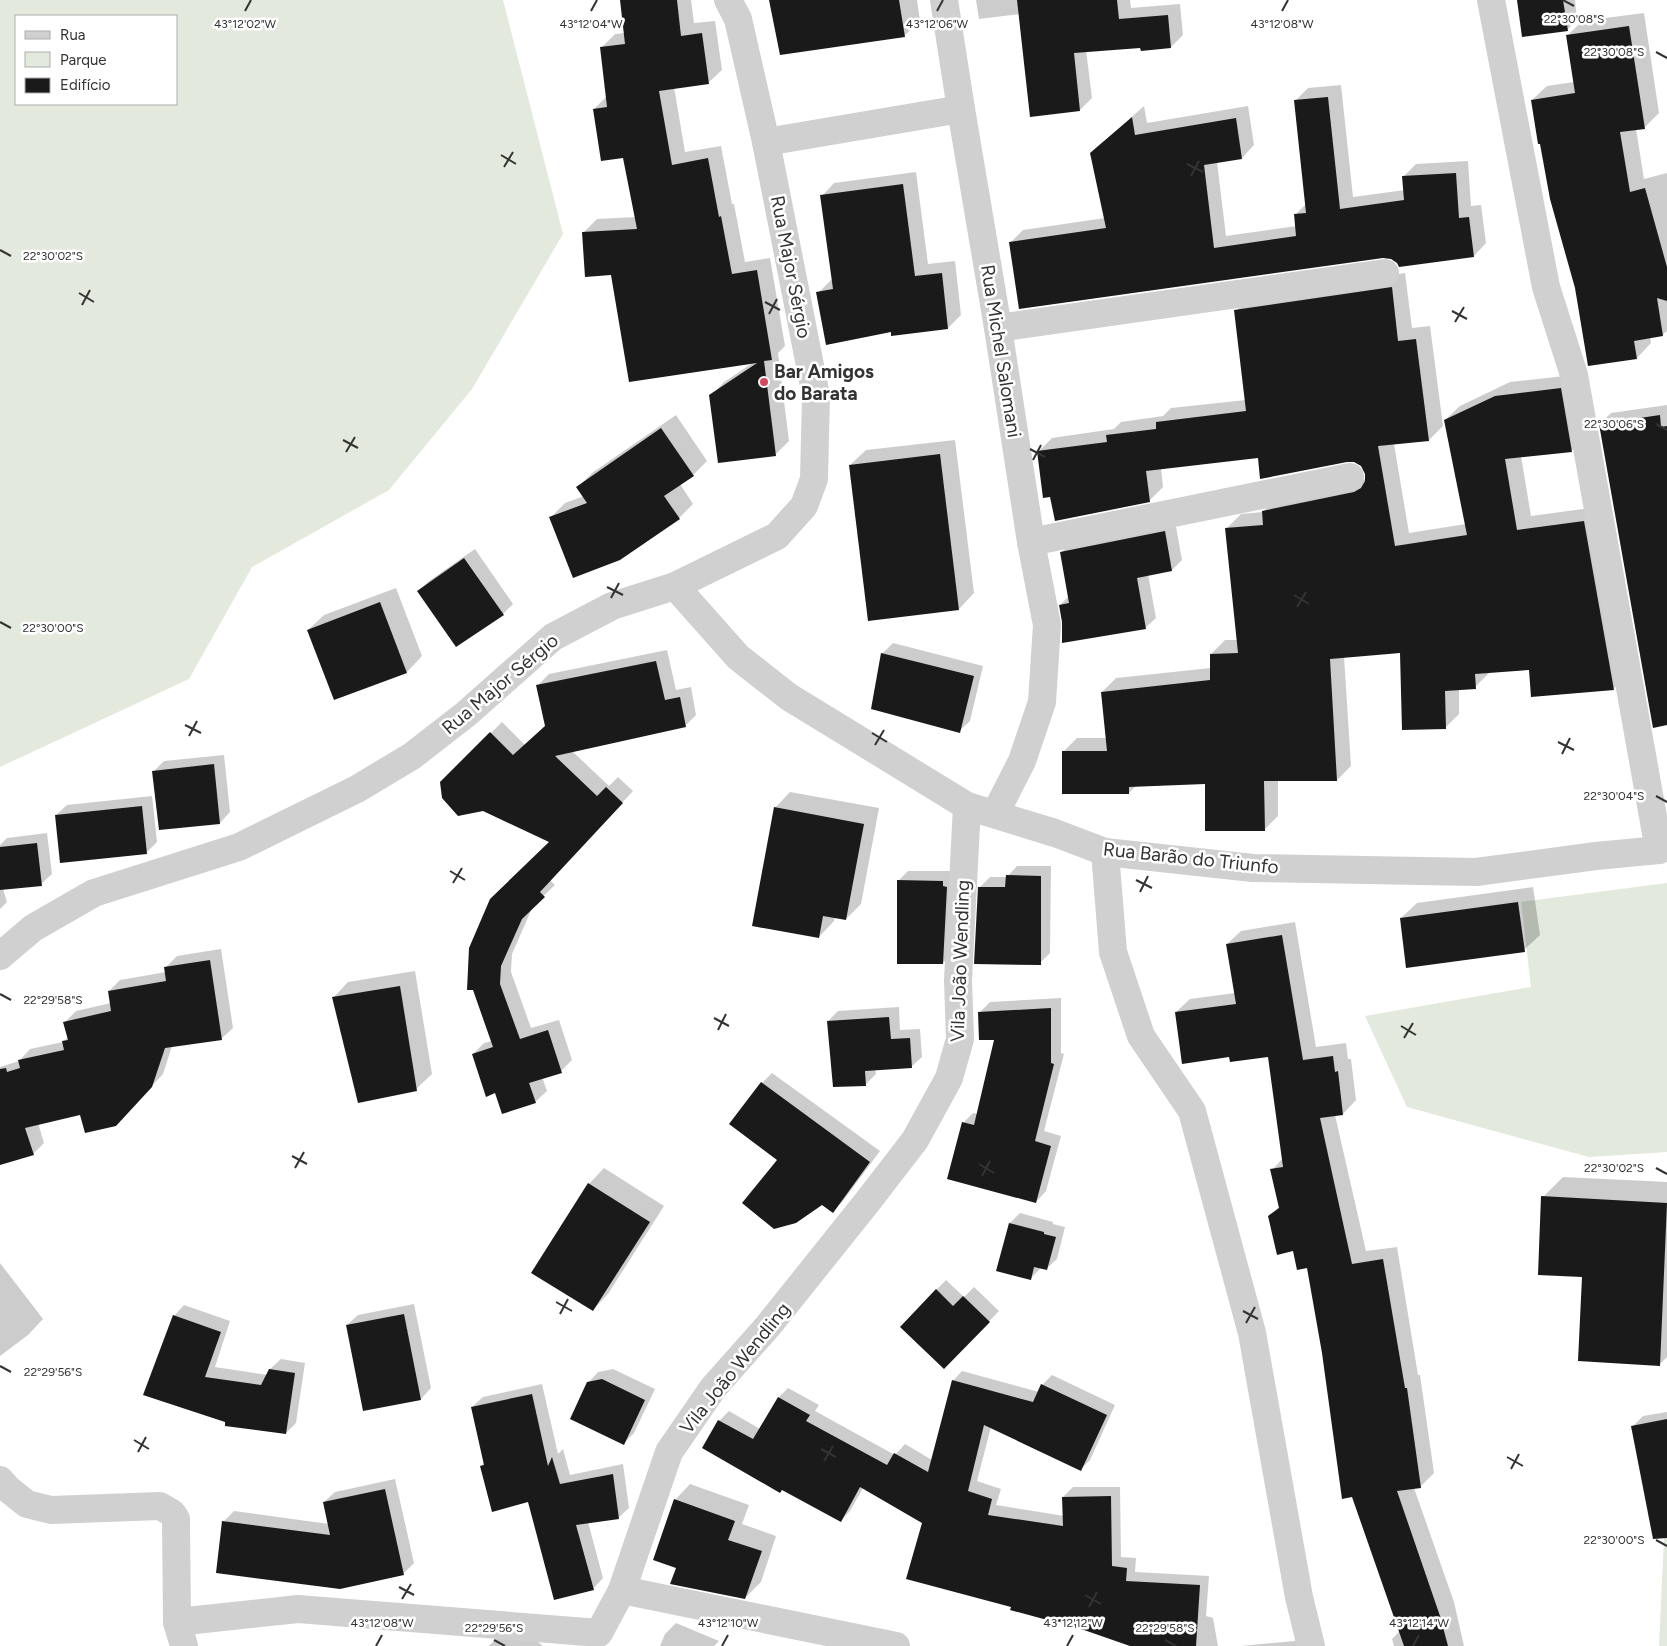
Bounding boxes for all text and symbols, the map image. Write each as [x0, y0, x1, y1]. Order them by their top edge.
text: 22°30'08"S [1544, 12, 1604, 26]
legend [15, 15, 178, 105]
text: 43°12'02"W [214, 17, 277, 31]
text: 43°12'04"W [560, 17, 623, 31]
text: 43°12'06"W [906, 17, 969, 31]
text: 43°12'08"W [1251, 17, 1314, 31]
text: Rua [60, 26, 85, 44]
text: 22°30'08"S [1584, 45, 1644, 59]
text: Parque [60, 51, 107, 69]
text: Edifício [60, 76, 111, 94]
street label: Rua Major Sérgio [766, 194, 816, 340]
text: 22°30'02"S [23, 249, 83, 263]
street label: Rua Michel Salomani [976, 263, 1026, 439]
place label: Bar Amigos do Barata [774, 360, 874, 405]
marker: Bar Amigos do Barata [758, 376, 770, 388]
text: 22°30'06"S [1584, 417, 1644, 431]
text: 22°30'00"S [22, 621, 84, 635]
street label: Rua Major Sérgio [437, 629, 563, 739]
text: 22°30'04"S [1584, 789, 1644, 803]
street label: Rua Barão do Triunfo [1102, 837, 1280, 879]
street label: Vila João Wendling [946, 880, 974, 1042]
text: 22°29'58"S [23, 993, 83, 1007]
text: 22°30'02"S [1584, 1161, 1644, 1175]
street label: Vila João Wendling [675, 1298, 795, 1438]
text: 22°29'56"S [24, 1365, 82, 1379]
text: 22°30'00"S [1583, 1533, 1645, 1547]
text: 43°12'08"W [351, 1616, 414, 1630]
text: 43°12'10"W [698, 1616, 759, 1630]
text: 43°12'12"W [1043, 1616, 1103, 1630]
text: 43°12'14"W [1389, 1616, 1450, 1630]
text: 22°29'56"S [465, 1621, 523, 1635]
text: 22°29'58"S [1135, 1621, 1195, 1635]

